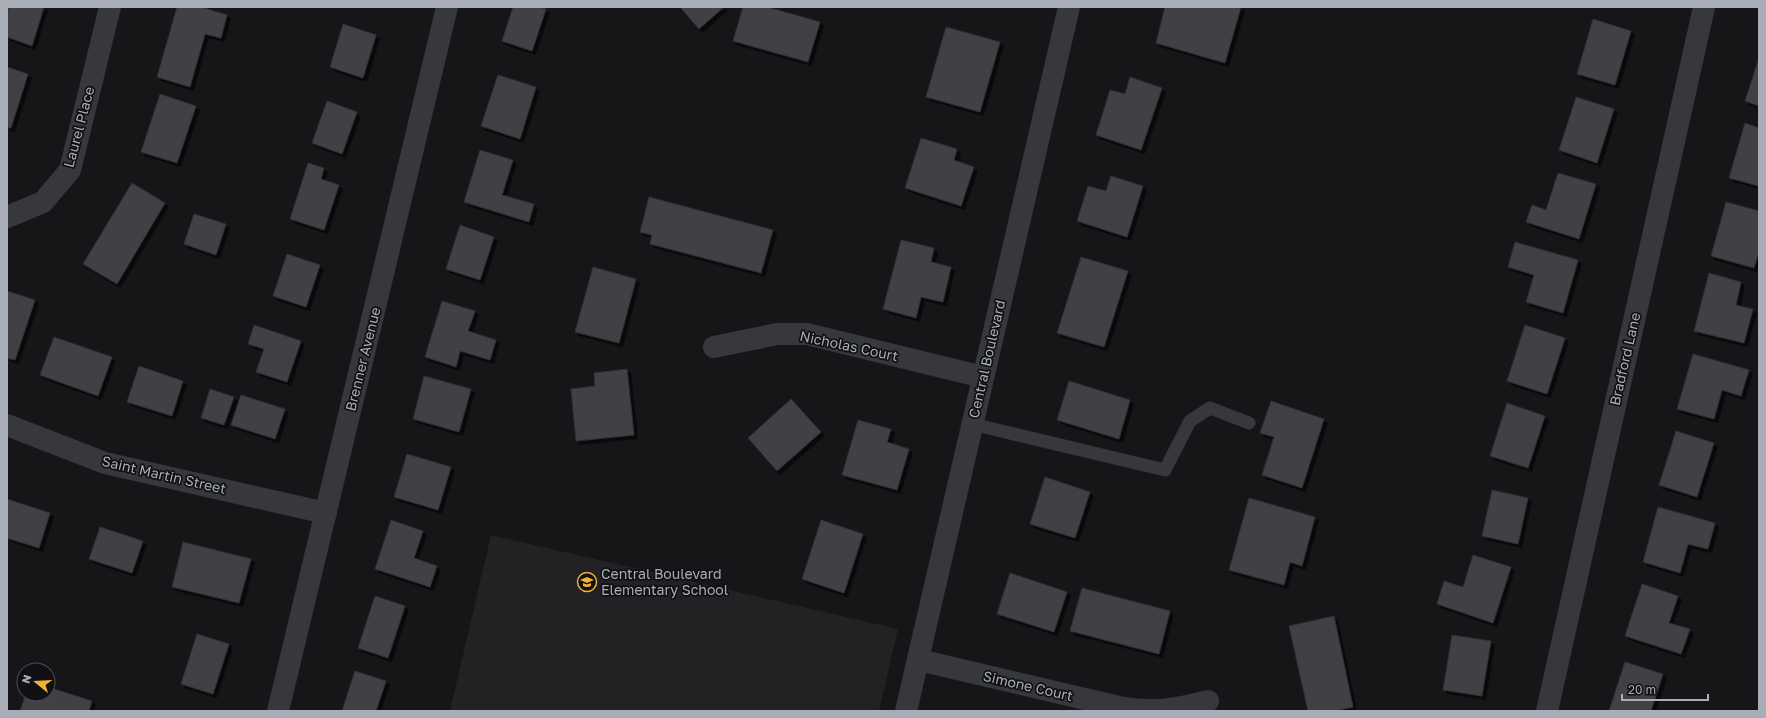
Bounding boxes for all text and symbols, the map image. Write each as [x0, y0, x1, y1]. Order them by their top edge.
street label: Laurel Place [60, 84, 97, 169]
street label: Central Boulevard [965, 298, 1008, 420]
street label: Brenner Avenue [341, 305, 384, 413]
street label: Bradford Lane [1606, 311, 1643, 407]
street label: Nicholas Court [798, 327, 900, 364]
street label: Saint Martin Street [100, 452, 228, 497]
place label: Central Boulevard Elementary School [601, 565, 728, 598]
school or university icon: Central Boulevard Elementary School [576, 571, 598, 593]
north arrow [16, 662, 56, 702]
street label: Simone Court [982, 667, 1075, 704]
text: N [19, 673, 33, 685]
scale bar [1622, 676, 1708, 702]
text: 20 m [1628, 682, 1656, 697]

